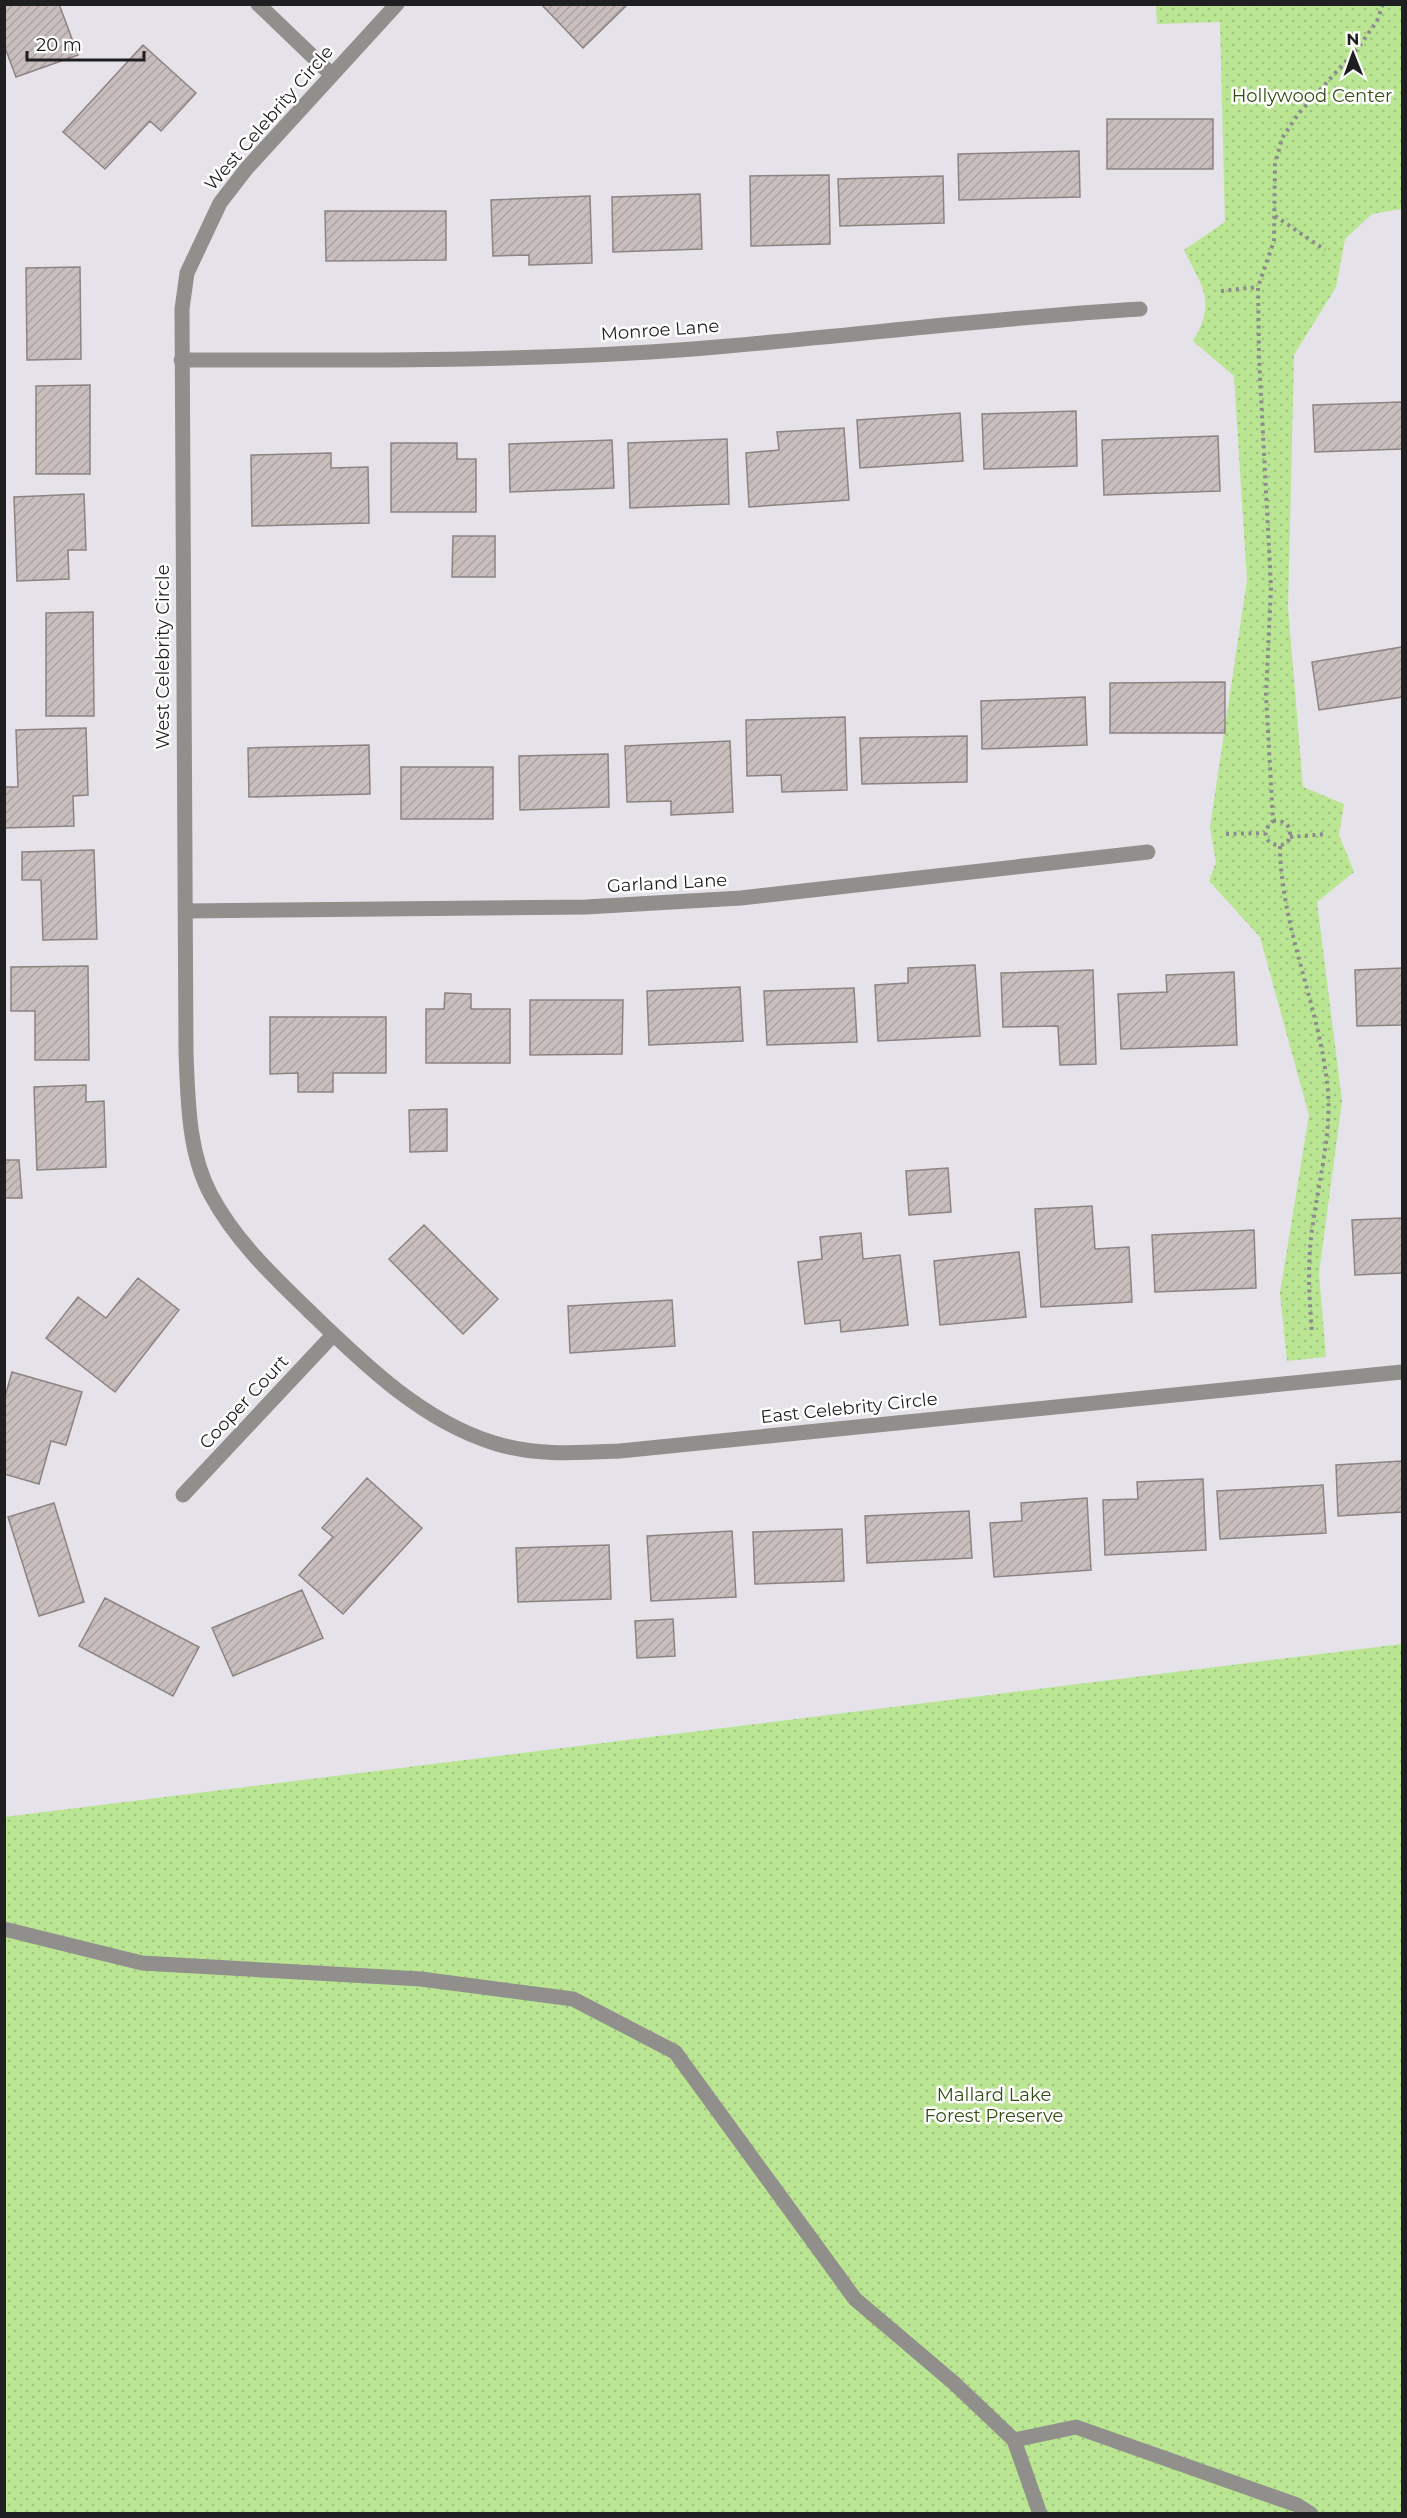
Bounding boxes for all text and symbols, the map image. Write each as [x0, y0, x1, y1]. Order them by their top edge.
scale bar [27, 24, 144, 62]
north arrow [1323, 24, 1383, 84]
text: N [1346, 30, 1359, 49]
text: 20 m [36, 34, 82, 56]
street label: West Celebrity Circle [200, 41, 338, 195]
park label: Hollywood Center [1232, 85, 1392, 107]
street label: Monroe Lane [600, 315, 720, 345]
street label: West Celebrity Circle [152, 564, 174, 750]
street label: Garland Lane [606, 869, 728, 897]
street label: Cooper Court [195, 1350, 293, 1454]
street label: East Celebrity Circle [759, 1388, 939, 1428]
park label: Mallard Lake Forest Preserve [925, 2084, 1064, 2127]

